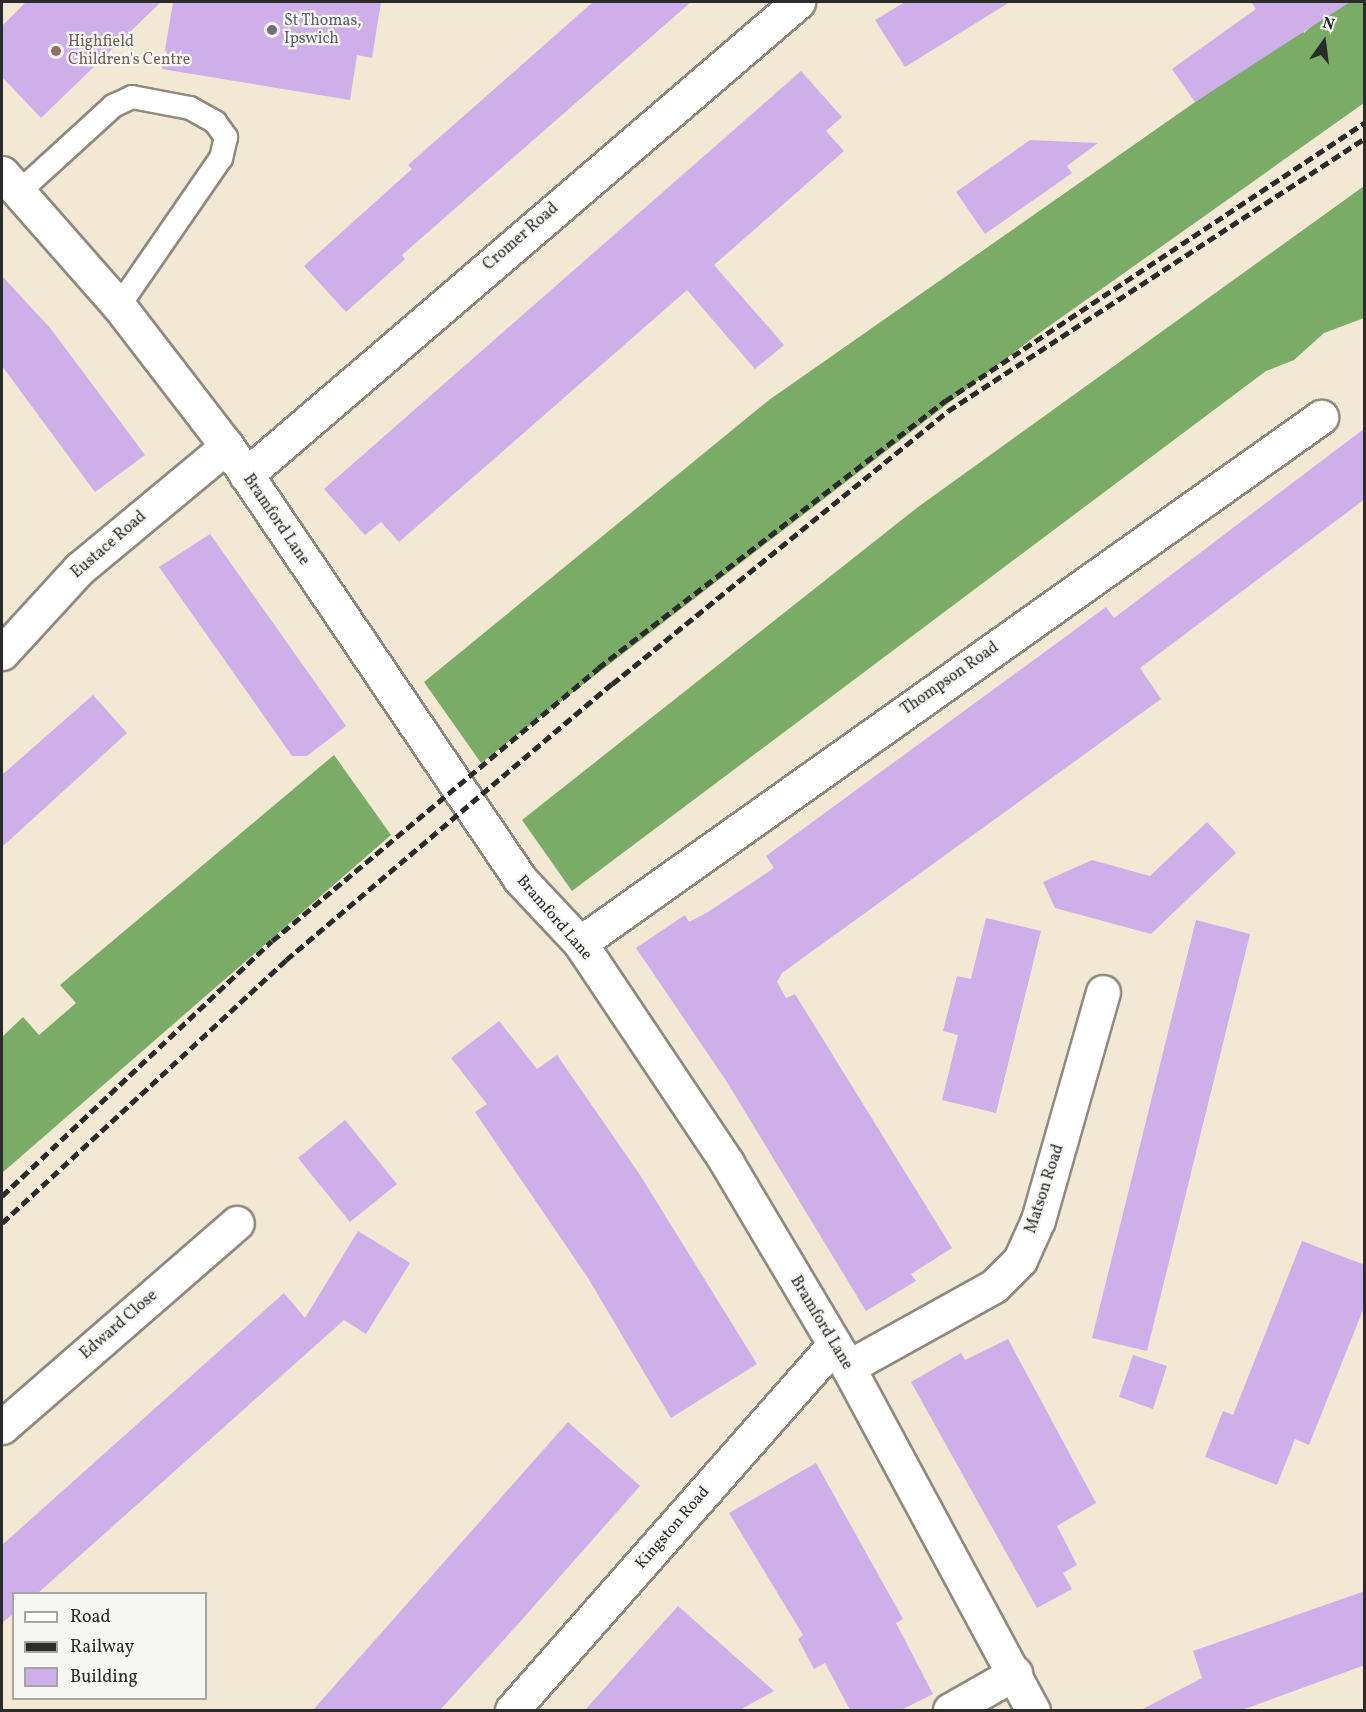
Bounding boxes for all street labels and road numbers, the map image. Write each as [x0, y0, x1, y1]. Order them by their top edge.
street label: Cromer Road [479, 199, 563, 275]
street label: Bramford Lane [238, 471, 314, 569]
street label: Eustace Road [68, 507, 150, 583]
street label: Thompson Road [898, 638, 1002, 720]
street label: Bramford Lane [512, 872, 596, 964]
street label: Matson Road [1022, 1142, 1068, 1236]
street label: Bramford Lane [786, 1273, 856, 1373]
street label: Edward Close [76, 1286, 162, 1364]
street label: Kingston Road [632, 1483, 714, 1573]

